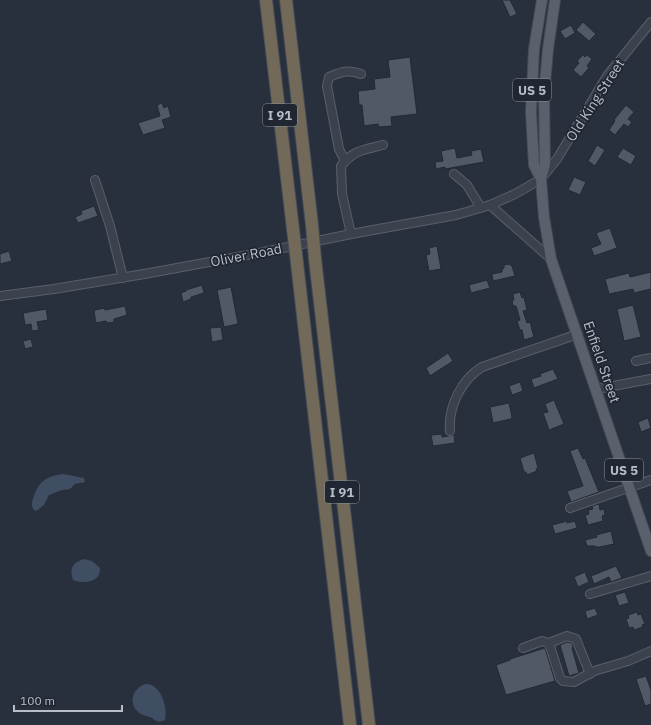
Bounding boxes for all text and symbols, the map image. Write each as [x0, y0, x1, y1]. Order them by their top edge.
street label: Old King Street [562, 55, 628, 145]
road number: US 5 [513, 79, 551, 101]
road number: I 91 [263, 104, 297, 126]
street label: Oliver Road [209, 239, 283, 271]
street label: Enfield Street [580, 319, 624, 405]
road number: US 5 [605, 459, 643, 481]
road number: I 91 [325, 481, 359, 503]
scale bar [14, 687, 122, 713]
text: 100 m [20, 693, 55, 708]

